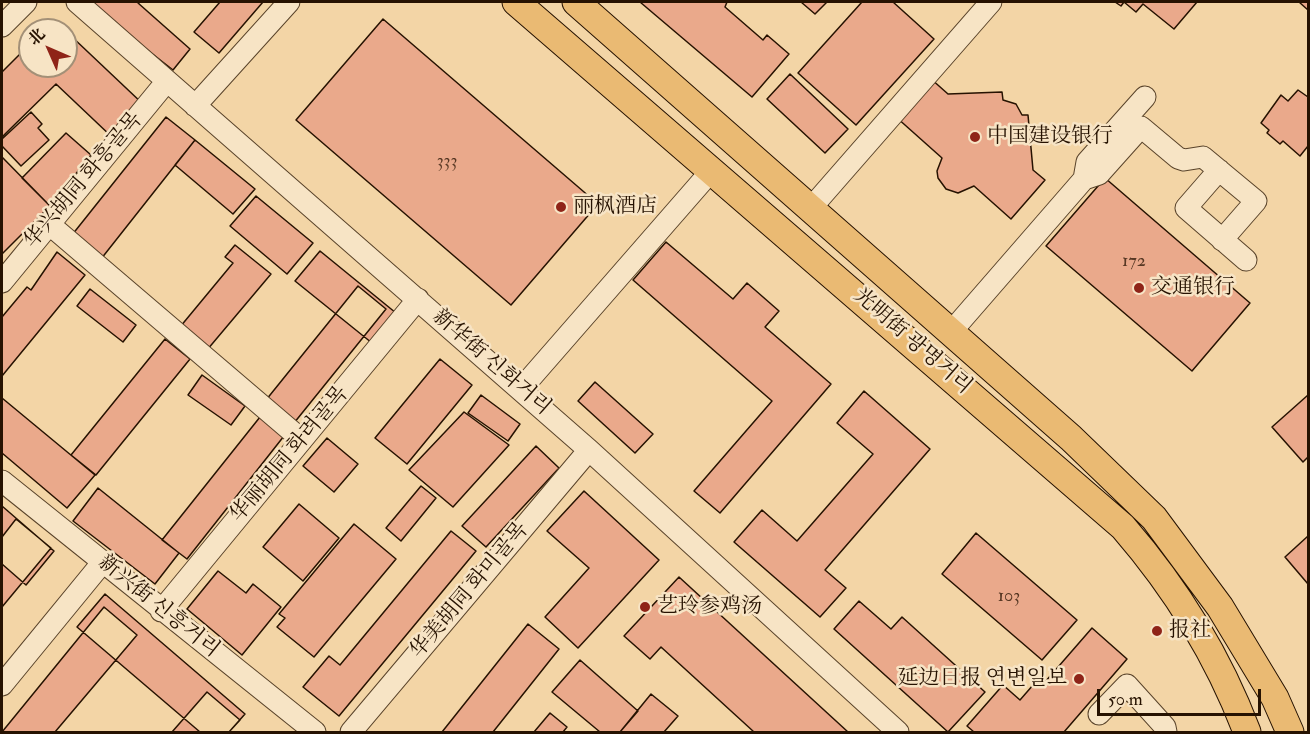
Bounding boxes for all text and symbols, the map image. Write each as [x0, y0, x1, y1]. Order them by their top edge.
north arrow [18, 18, 78, 78]
text: 北 [24, 24, 49, 49]
street label: 华兴胡同 화흥골목 [20, 108, 148, 254]
place label: 中国建设银行 [987, 124, 1113, 150]
marker: 中国建设银行 [968, 130, 982, 144]
house number: 333 [437, 151, 457, 173]
place label: 丽枫酒店 [573, 194, 657, 220]
marker: 丽枫酒店 [554, 200, 568, 214]
house number: 172 [1122, 251, 1146, 273]
place label: 交通银行 [1151, 275, 1235, 301]
marker: 交通银行 [1132, 281, 1146, 295]
street label: 光明街 광명거리 [848, 284, 976, 400]
street label: 新华街 신화거리 [427, 305, 555, 421]
street label: 华丽胡同 화려골목 [226, 382, 354, 528]
street label: 华美胡同 화미골목 [406, 518, 534, 664]
street label: 新兴街 신흥거리 [92, 550, 224, 664]
house number: 103 [998, 586, 1020, 608]
place label: 艺玲参鸡汤 [657, 594, 762, 620]
marker: 艺玲参鸡汤 [638, 600, 652, 614]
place label: 报社 [1169, 618, 1211, 644]
marker: 报社 [1150, 624, 1164, 638]
place label: 延边日报 연변일보 [897, 666, 1067, 692]
marker: 延边日报 연변일보 [1072, 672, 1086, 686]
scale bar [1100, 677, 1264, 715]
text: 50 m [1108, 688, 1143, 711]

